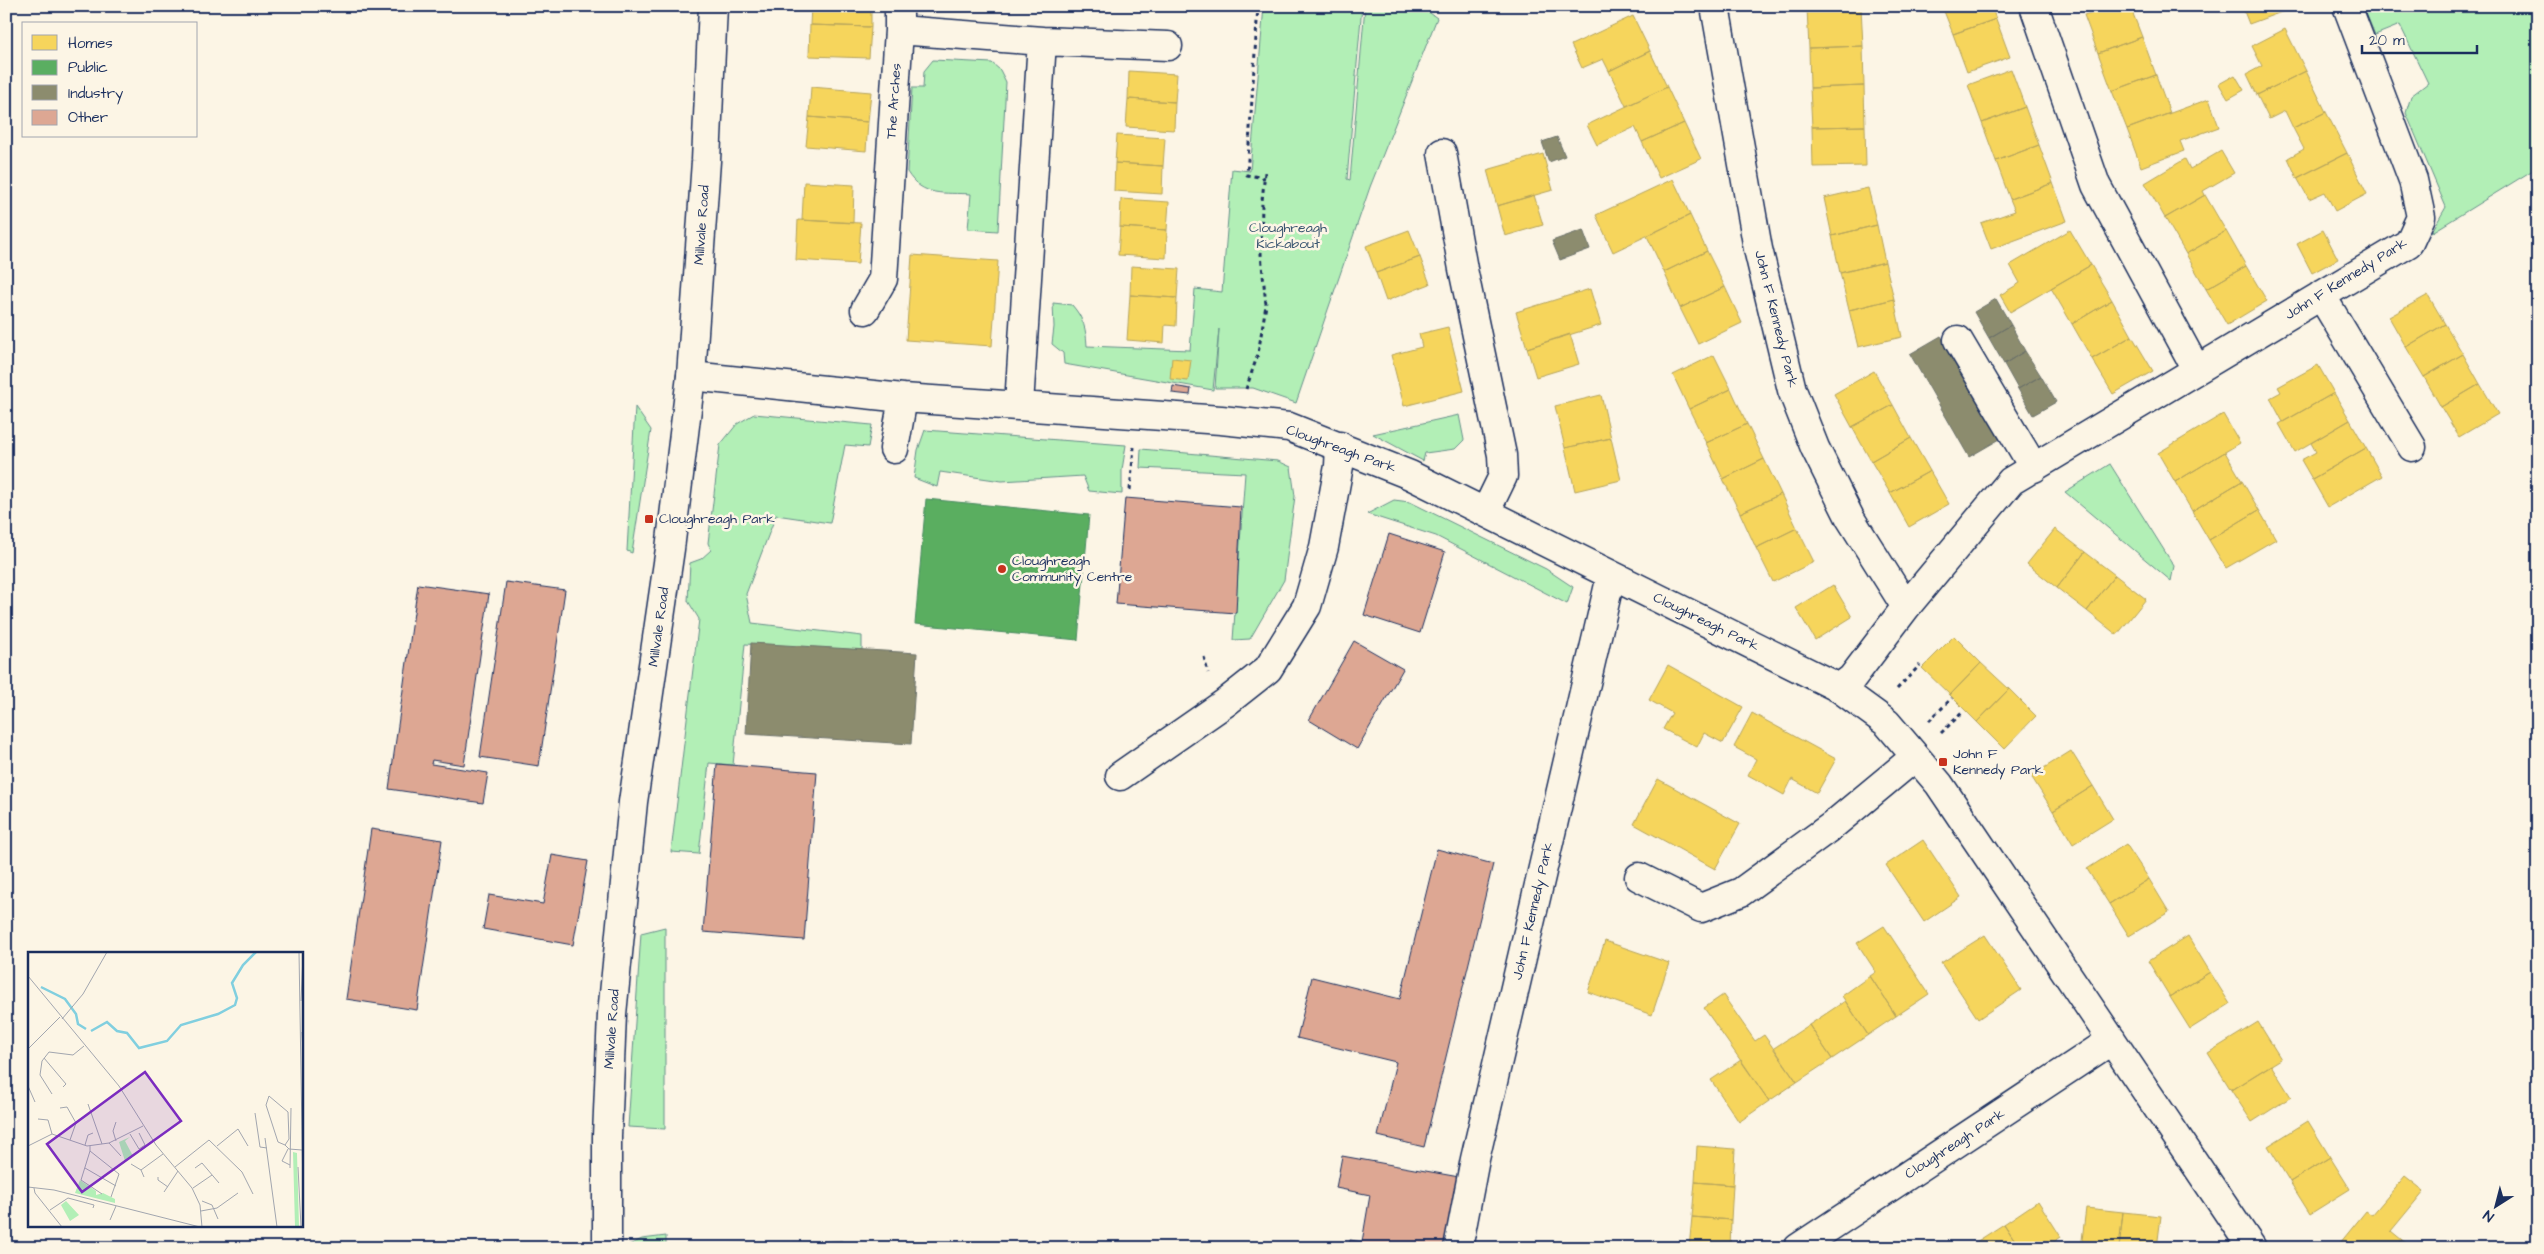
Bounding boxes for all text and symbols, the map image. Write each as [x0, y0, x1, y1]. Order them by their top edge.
legend [22, 22, 198, 138]
scale bar [2362, 22, 2476, 54]
text: 20 m [2369, 30, 2405, 51]
text: Homes [68, 33, 113, 54]
text: Public [68, 57, 108, 78]
street label: The Arches [881, 62, 907, 140]
text: Industry [68, 83, 123, 105]
text: Other [68, 107, 108, 128]
street label: Millvale Road [689, 184, 715, 266]
park label: Cloughreagh Kickabout [1249, 218, 1327, 254]
street label: John F Kennedy Park [2281, 233, 2411, 325]
street label: John F Kennedy Park [1749, 248, 1803, 390]
street label: Cloughreagh Park [1283, 420, 1399, 478]
place label: Cloughreagh Park [659, 509, 775, 529]
marker: Cloughreagh Park [643, 513, 655, 525]
place label: Cloughreagh Community Centre [1012, 551, 1133, 587]
marker: Cloughreagh Community Centre [996, 563, 1008, 575]
street label: Millvale Road [644, 586, 674, 668]
street label: Cloughreagh Park [1650, 588, 1763, 657]
place label: John F Kennedy Park [1953, 744, 2044, 780]
marker: John F Kennedy Park [1937, 756, 1949, 768]
street label: John F Kennedy Park [1507, 840, 1559, 982]
inset map [28, 952, 302, 1226]
street label: Millvale Road [599, 988, 625, 1070]
street label: Cloughreagh Park [1901, 1104, 2009, 1184]
north arrow [2472, 1182, 2522, 1232]
text: N [2479, 1205, 2498, 1226]

